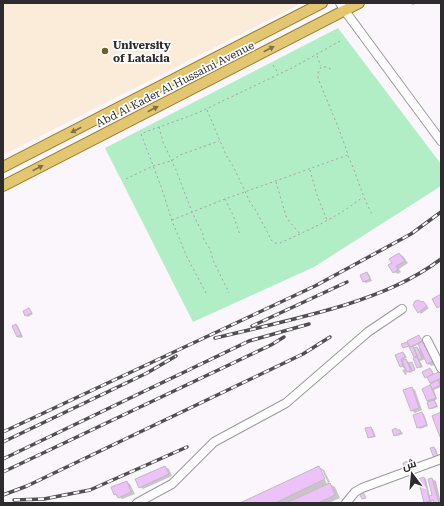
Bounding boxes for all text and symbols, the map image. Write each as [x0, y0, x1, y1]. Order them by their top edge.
street label: Abd Al Kader Al Hussaini Avenue [94, 39, 256, 130]
place label: University of Latakia [113, 39, 171, 65]
marker: University of Latakia [100, 46, 110, 56]
one-way arrow [263, 46, 275, 53]
one-way arrow [147, 106, 159, 112]
one-way arrow [70, 127, 82, 133]
one-way arrow [32, 165, 43, 172]
north arrow [392, 454, 432, 494]
text: ش [401, 457, 418, 473]

